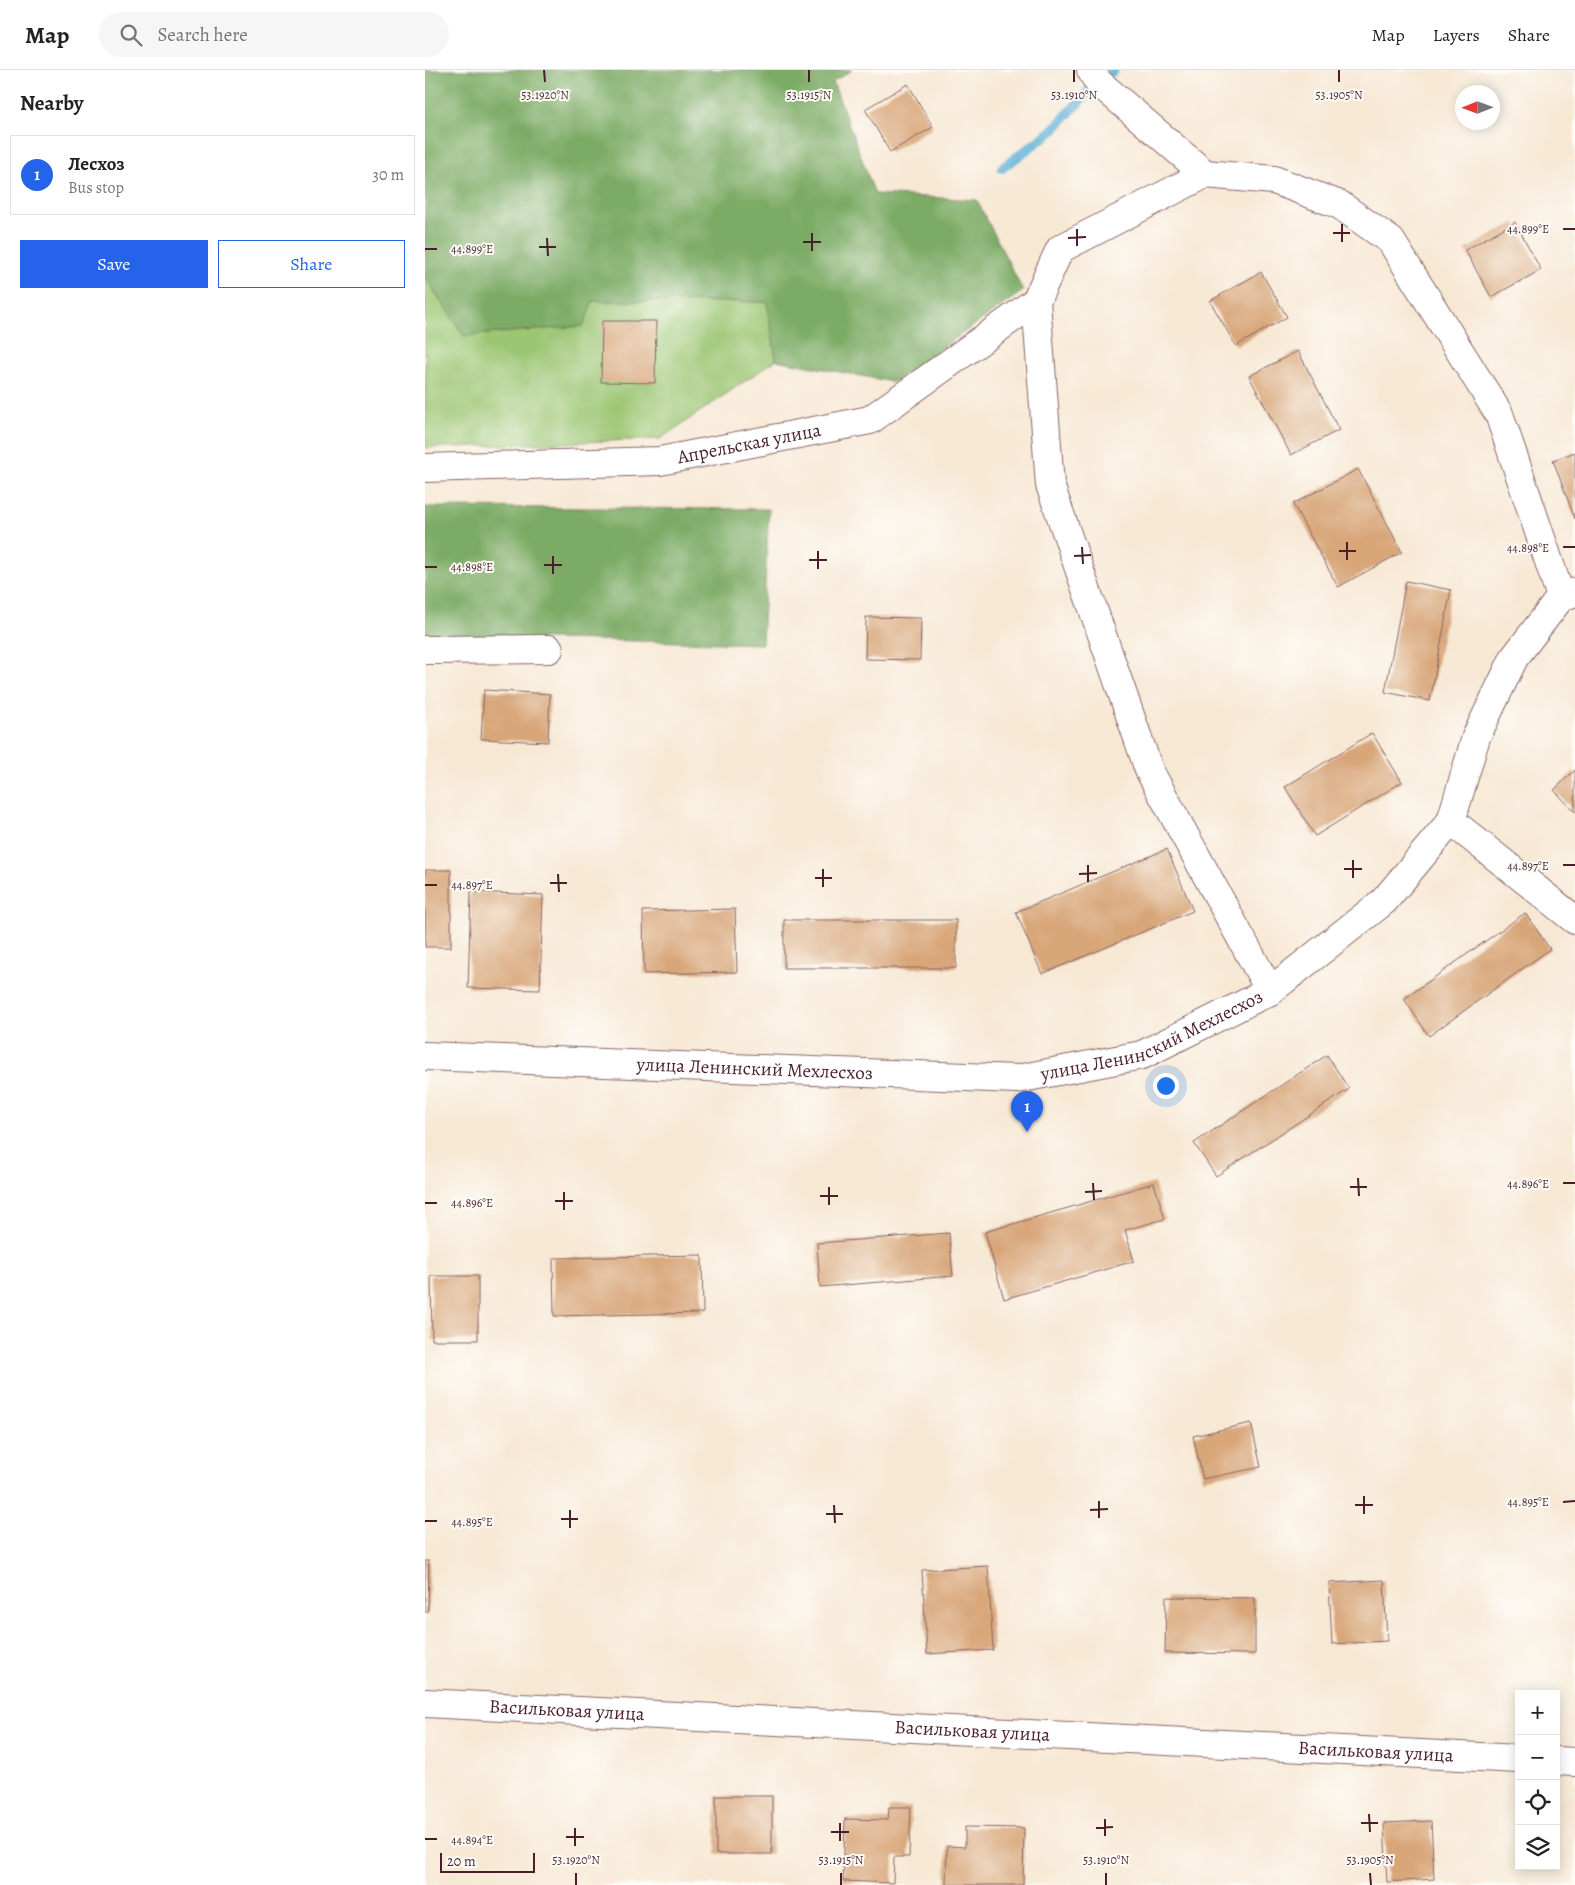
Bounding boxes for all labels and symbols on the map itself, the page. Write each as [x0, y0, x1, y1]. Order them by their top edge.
north arrow [1455, 85, 1500, 130]
text: 53.1920°N [521, 87, 569, 103]
text: 53.1915°N [787, 87, 832, 103]
text: 53.1910°N [1051, 87, 1097, 103]
text: 53.1905°N [1315, 87, 1363, 103]
text: 44.899°E [1507, 221, 1549, 237]
text: 44.899°E [451, 241, 493, 257]
street label: Апрельская улица [674, 417, 824, 471]
text: 44.898°E [1507, 540, 1549, 556]
text: 44.898°E [451, 559, 493, 575]
text: 44.897°E [1507, 858, 1549, 874]
text: 44.897°E [451, 877, 493, 893]
street label: улица Ленинский Мехлесхоз [1037, 984, 1267, 1087]
street label: улица Ленинский Мехлесхоз [635, 1051, 873, 1086]
your location [1153, 1073, 1179, 1099]
pin: 1 [1011, 1091, 1043, 1132]
text: 44.896°E [1507, 1176, 1549, 1192]
text: 44.896°E [451, 1195, 493, 1211]
text: 44.895°E [1507, 1494, 1549, 1510]
text: 44.895°E [451, 1514, 493, 1530]
street label: Васильковая улица [488, 1693, 645, 1727]
street label: Васильковая улица [894, 1714, 1051, 1748]
street label: Васильковая улица [1297, 1735, 1454, 1769]
text: 44.894°E [451, 1832, 493, 1848]
scale bar [440, 1850, 535, 1873]
text: 53.1920°N [552, 1852, 600, 1868]
text: 53.1915°N [819, 1852, 864, 1868]
text: 53.1910°N [1083, 1852, 1129, 1868]
text: 53.1905°N [1346, 1852, 1394, 1868]

